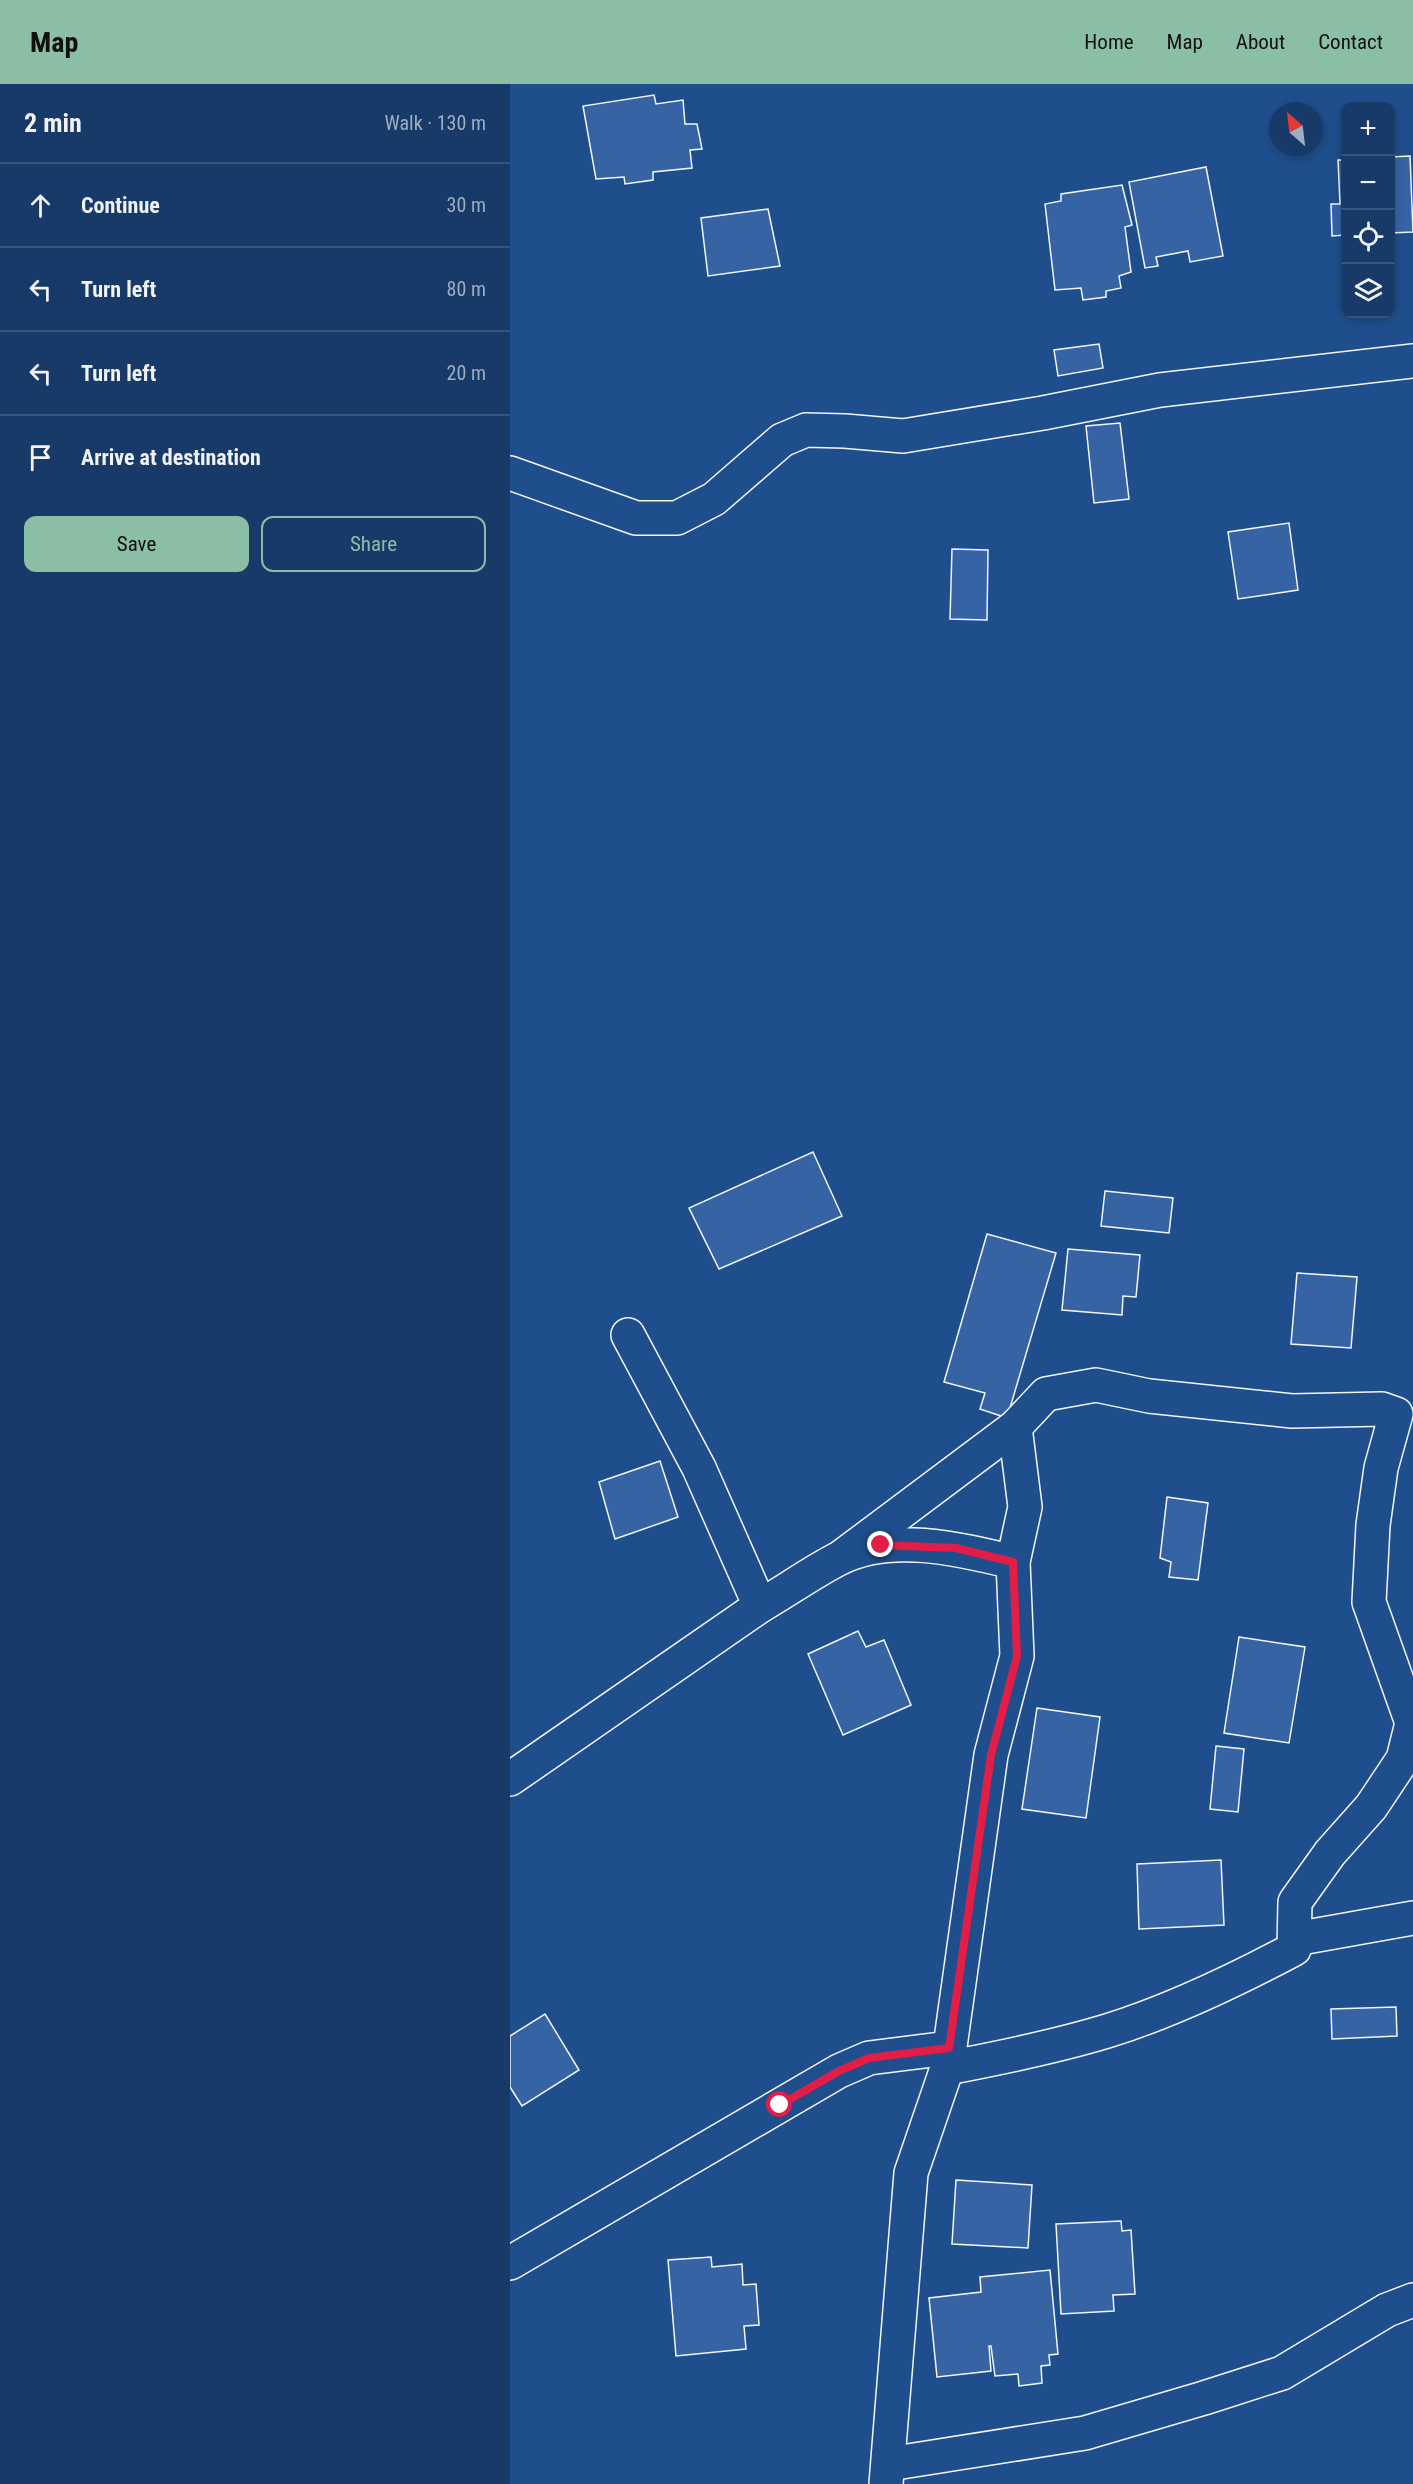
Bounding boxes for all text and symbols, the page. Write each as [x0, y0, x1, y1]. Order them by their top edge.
text: Map [30, 26, 78, 59]
text: Home [1084, 30, 1134, 54]
text: Map [1167, 30, 1203, 54]
text: About [1236, 30, 1285, 54]
text: Contact [1318, 30, 1383, 54]
north arrow [1269, 102, 1323, 156]
map controls [1341, 102, 1395, 318]
button: + [1341, 102, 1395, 156]
text: 2 min [24, 108, 82, 138]
text: Walk · 130 m [385, 111, 486, 135]
button: − [1341, 156, 1395, 210]
icon: ahead [24, 189, 57, 222]
text: Continue [81, 193, 160, 218]
text: 30 m [447, 193, 486, 217]
button: locate [1341, 210, 1395, 264]
button: layers [1341, 264, 1395, 318]
icon: left [24, 273, 57, 306]
text: Turn left [81, 277, 156, 302]
text: 80 m [447, 277, 486, 301]
icon: left [24, 357, 57, 390]
text: Turn left [81, 361, 156, 386]
text: 20 m [447, 361, 486, 385]
icon: arrive [24, 441, 57, 474]
text: Arrive at destination [81, 445, 261, 470]
button: Save [24, 516, 249, 572]
button: Share [261, 516, 486, 572]
route end [867, 1531, 893, 1557]
route start [766, 2091, 792, 2117]

